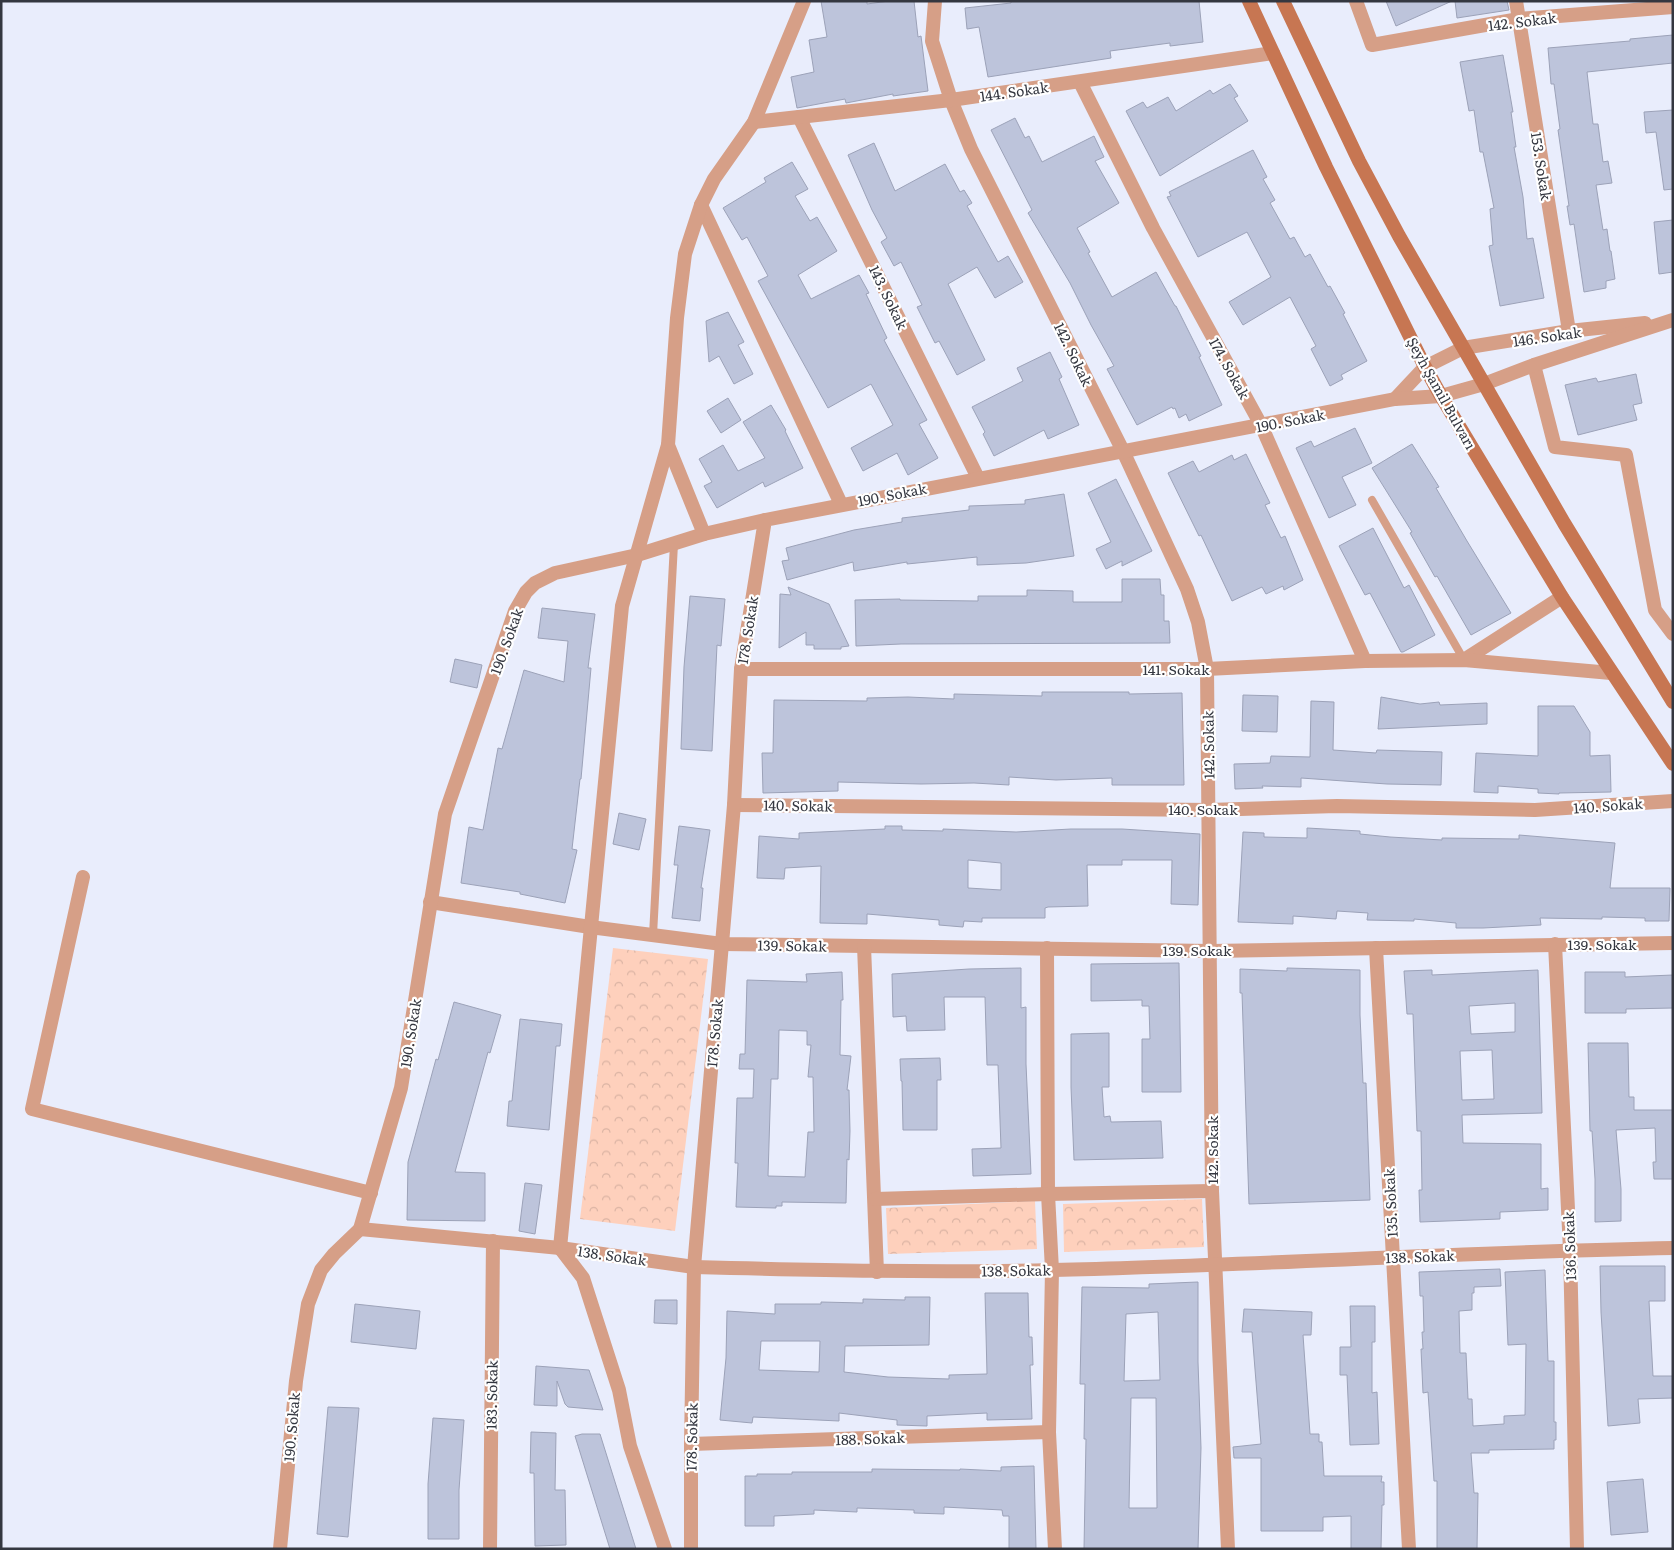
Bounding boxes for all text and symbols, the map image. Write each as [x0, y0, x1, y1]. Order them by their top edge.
street label: 142. Sokak [1487, 7, 1558, 35]
street label: 144. Sokak [978, 76, 1050, 106]
street label: 153. Sokak [1527, 130, 1557, 202]
street label: 143. Sokak [865, 262, 913, 333]
street label: 142. Sokak [1050, 319, 1098, 390]
street label: 146. Sokak [1512, 321, 1583, 351]
street label: Şeyh Şamil Bulvarı [1403, 333, 1481, 453]
street label: 174. Sokak [1205, 334, 1255, 403]
street label: 190. Sokak [1254, 403, 1326, 436]
street label: 190. Sokak [856, 477, 928, 510]
street label: 178. Sokak [732, 594, 762, 665]
street label: 190. Sokak [485, 604, 527, 677]
street label: 141. Sokak [1143, 659, 1210, 679]
street label: 142. Sokak [1197, 710, 1219, 779]
street label: 140. Sokak [1573, 793, 1644, 817]
street label: 140. Sokak [763, 794, 833, 816]
street label: 140. Sokak [1168, 799, 1238, 819]
street label: 139. Sokak [757, 934, 827, 956]
street label: 139. Sokak [1567, 934, 1637, 954]
street label: 139. Sokak [1162, 940, 1232, 960]
street label: 190. Sokak [395, 997, 425, 1069]
street label: 178. Sokak [701, 998, 727, 1068]
street label: 142. Sokak [1202, 1115, 1222, 1184]
street label: 135. Sokak [1378, 1168, 1402, 1238]
street label: 136. Sokak [1558, 1211, 1580, 1281]
street label: 138. Sokak [576, 1240, 648, 1270]
street label: 138. Sokak [1385, 1245, 1456, 1267]
street label: 138. Sokak [981, 1259, 1051, 1281]
street label: 183. Sokak [480, 1360, 502, 1430]
street label: 190. Sokak [278, 1391, 304, 1463]
street label: 178. Sokak [680, 1402, 702, 1471]
street label: 188. Sokak [835, 1427, 906, 1449]

